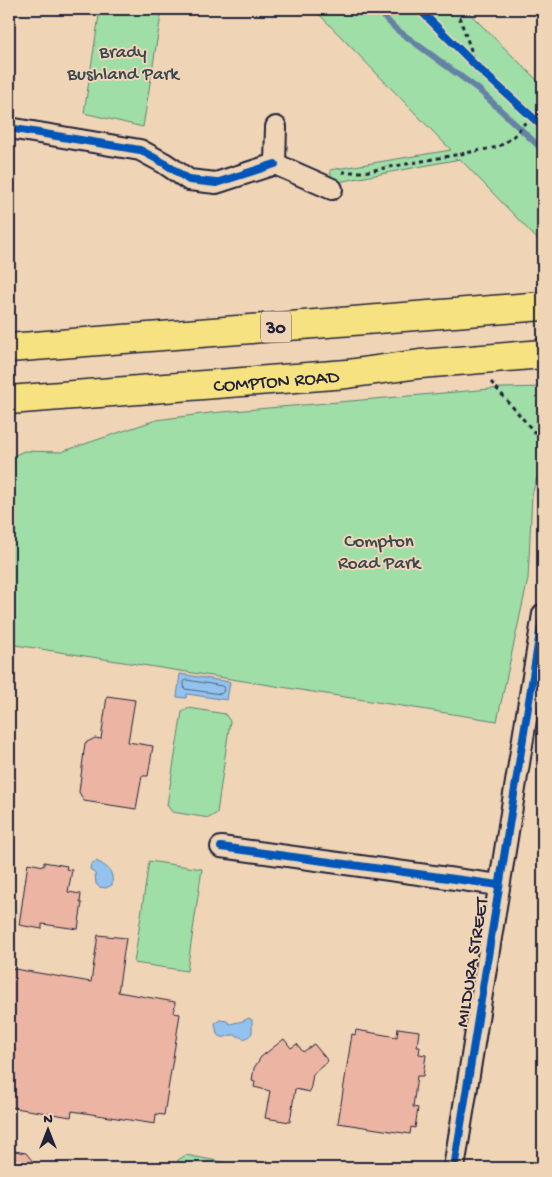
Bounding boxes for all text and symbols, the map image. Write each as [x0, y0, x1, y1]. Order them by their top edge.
park label: Brady Bushland Park [66, 42, 180, 87]
road number: 30 [261, 312, 291, 342]
street label: COMPTON ROAD [213, 367, 341, 399]
park label: Compton Road Park [338, 531, 422, 576]
street label: MILDURA STREET [452, 895, 495, 1029]
north arrow [22, 1104, 72, 1154]
text: N [43, 1111, 53, 1128]

